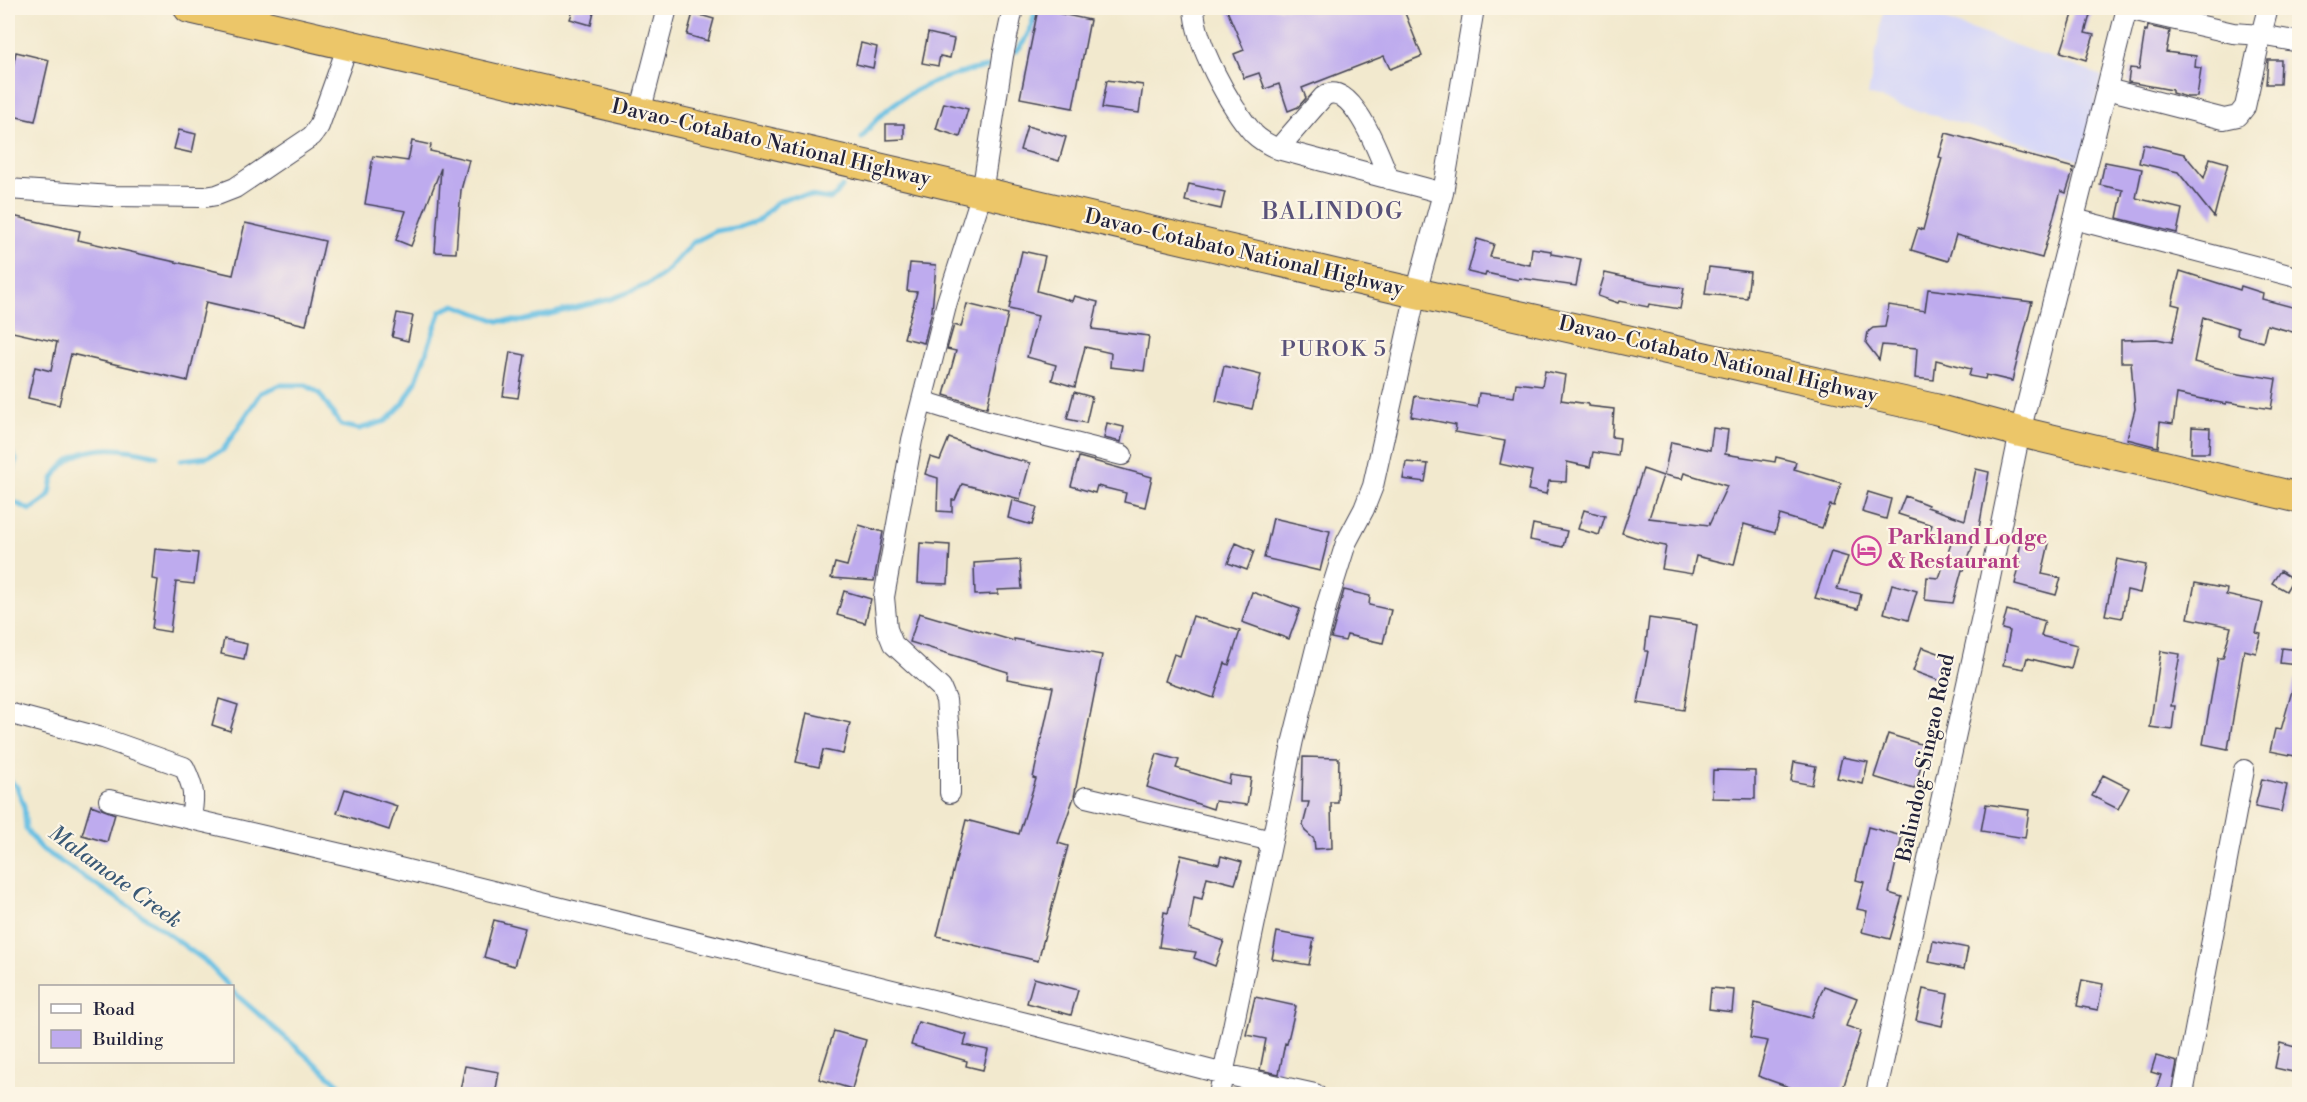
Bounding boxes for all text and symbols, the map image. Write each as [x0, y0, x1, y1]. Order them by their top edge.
street label: Davao-Cotabato National Highway [609, 94, 934, 193]
district label: BALINDOG [1261, 197, 1404, 227]
street label: Davao-Cotabato National Highway [1082, 204, 1407, 303]
street label: Davao-Cotabato National Highway [1556, 311, 1881, 410]
district label: PUROK 5 [1281, 336, 1387, 363]
place label: Parkland Lodge & Restaurant [1888, 525, 2047, 575]
hotel icon: Parkland Lodge & Restaurant [1851, 534, 1883, 566]
street label: Balindog-Singao Road [1891, 651, 1961, 866]
water label: Malamote Creek [43, 820, 187, 934]
legend [39, 985, 234, 1063]
text: Road [93, 998, 136, 1021]
text: Building [92, 1028, 164, 1051]

